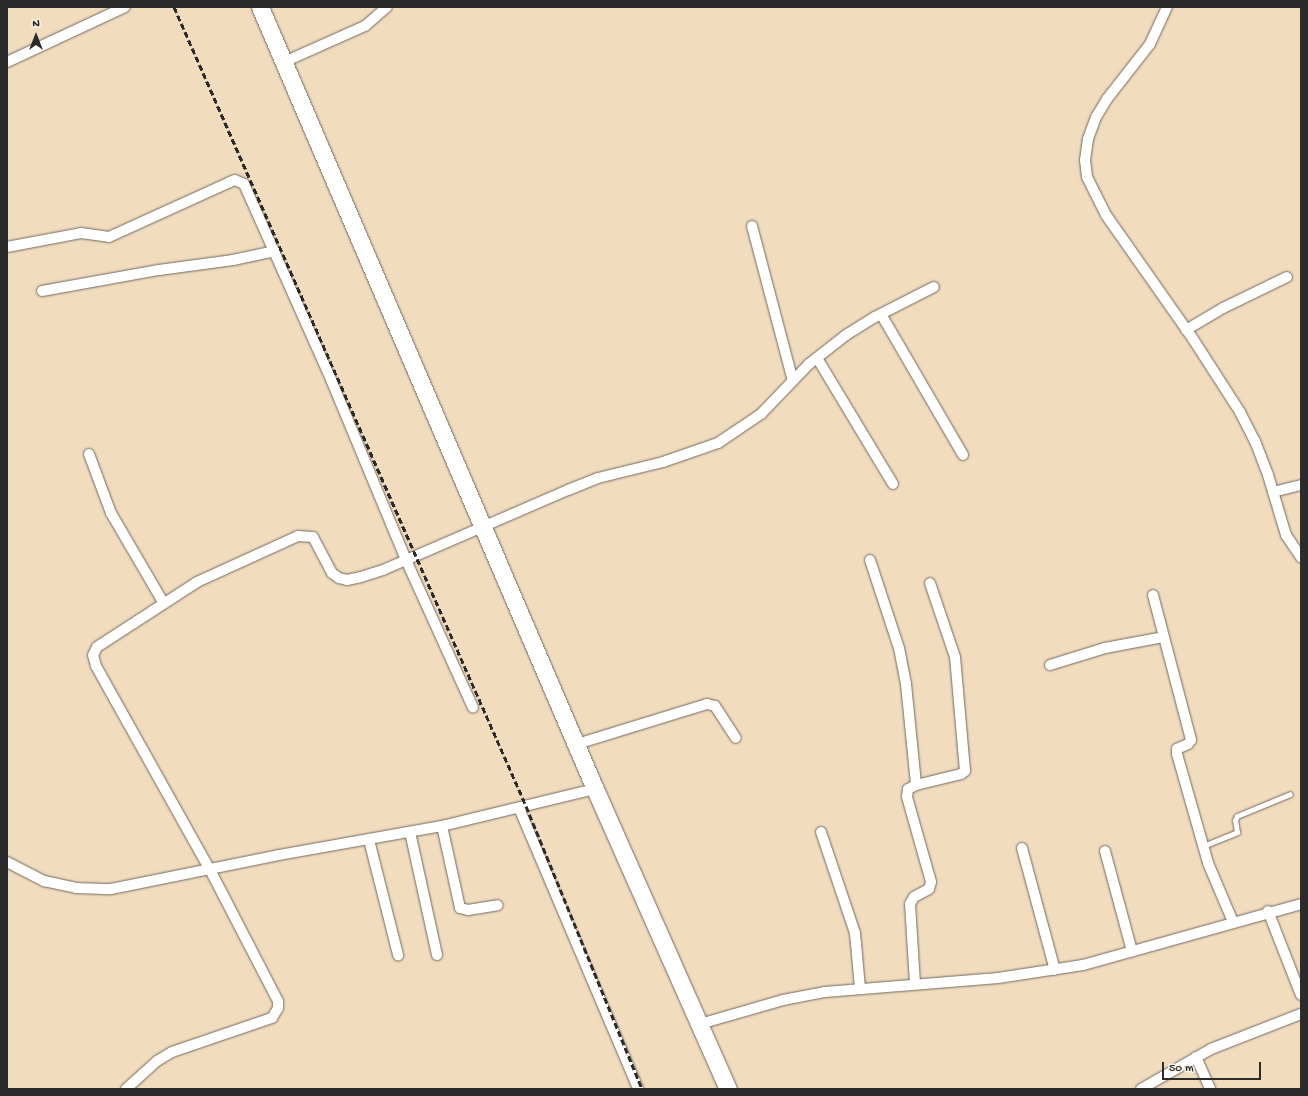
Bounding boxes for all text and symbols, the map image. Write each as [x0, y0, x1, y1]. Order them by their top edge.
north arrow [16, 16, 56, 56]
text: N [32, 18, 40, 30]
scale bar [1164, 1054, 1263, 1080]
text: 50 m [1169, 1062, 1194, 1076]

